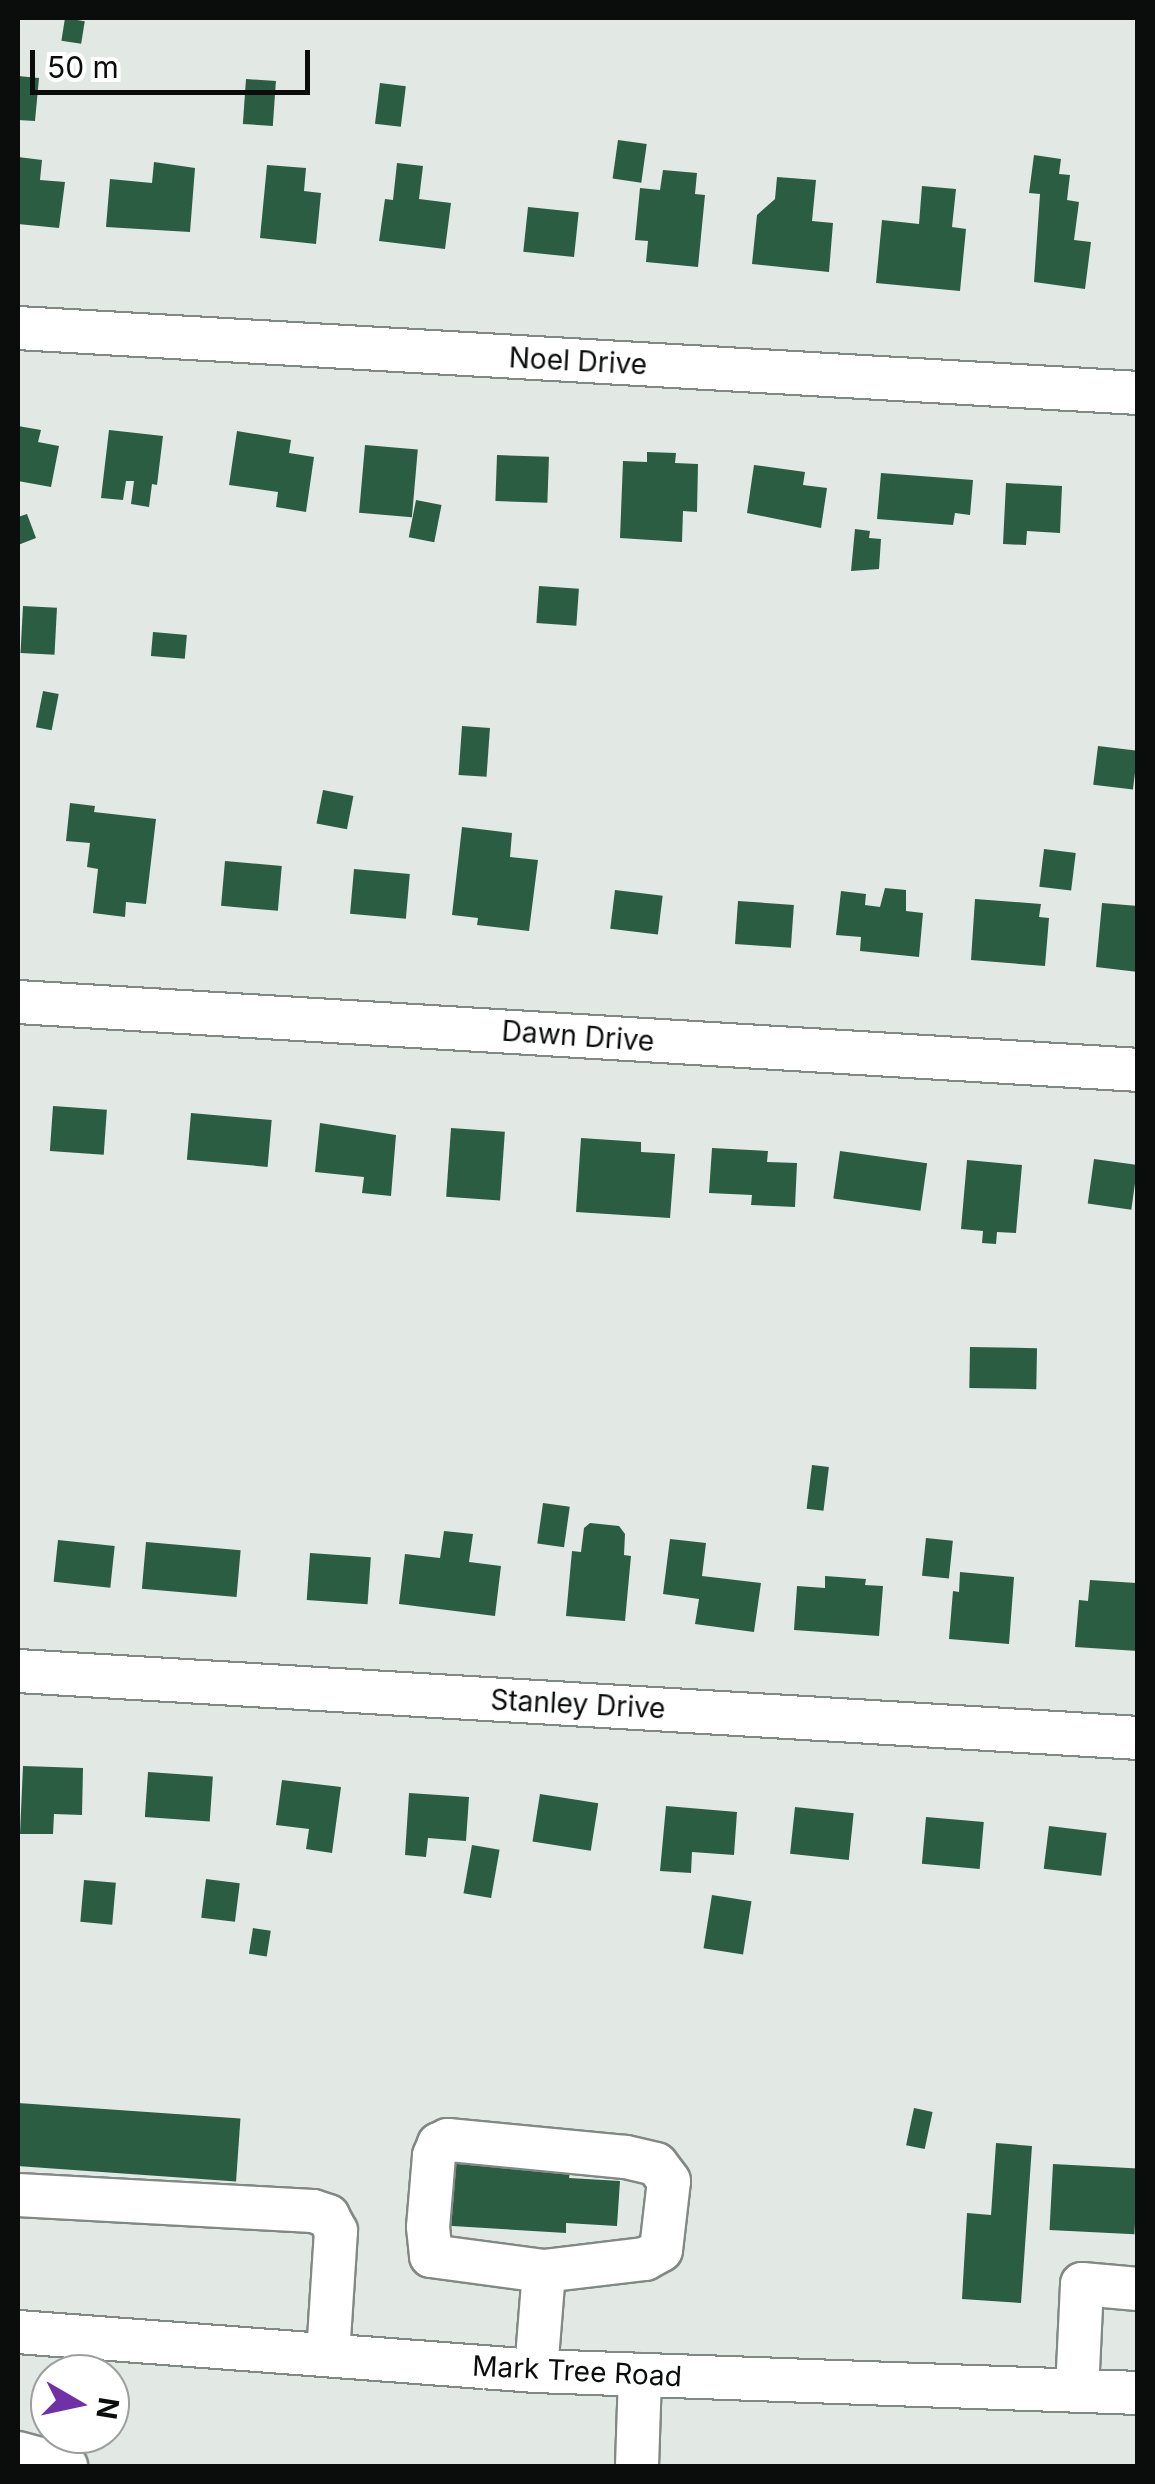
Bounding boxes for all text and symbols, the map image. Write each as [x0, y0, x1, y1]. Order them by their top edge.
scale bar [35, 30, 315, 92]
text: 50 m [47, 49, 119, 85]
street label: Noel Drive [508, 341, 648, 381]
street label: Dawn Drive [501, 1014, 655, 1058]
street label: Stanley Drive [490, 1683, 666, 1725]
street label: Mark Tree Road [471, 2349, 683, 2393]
north arrow [30, 2354, 130, 2454]
text: N [89, 2395, 126, 2422]

